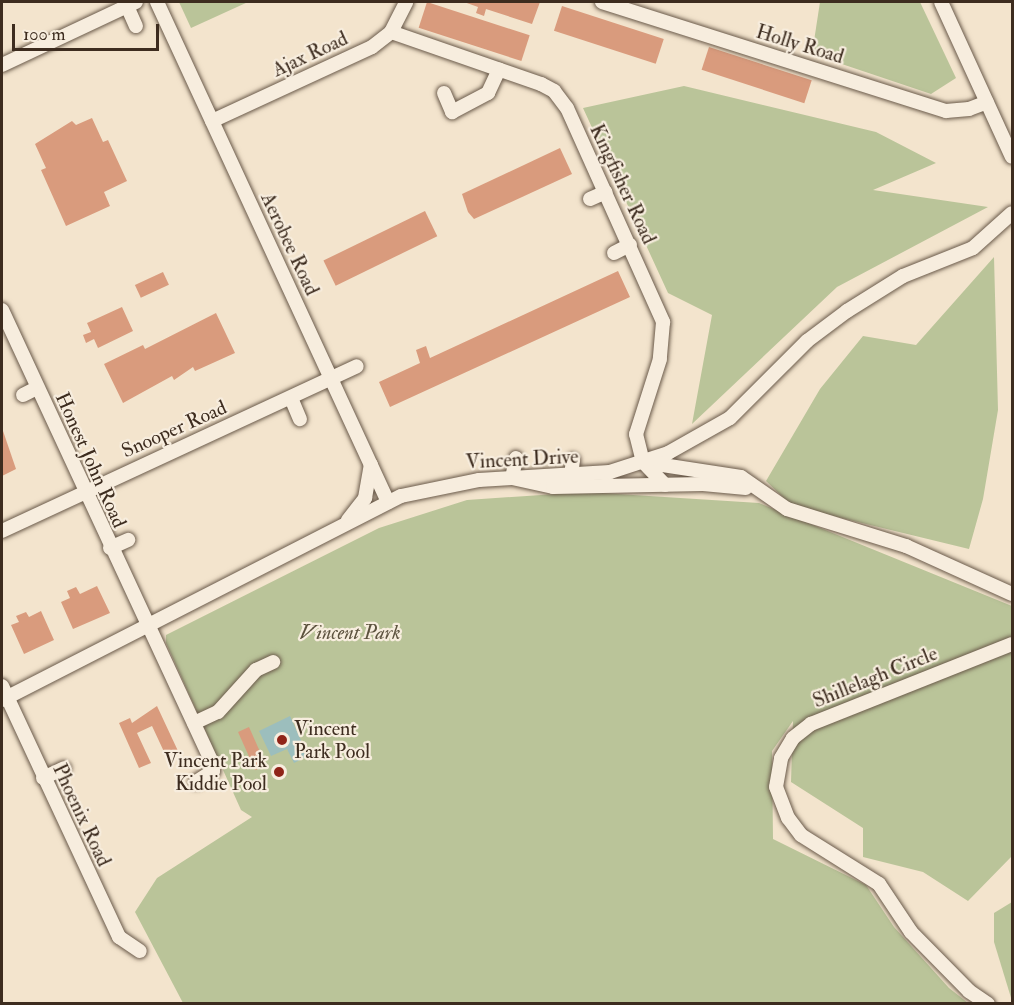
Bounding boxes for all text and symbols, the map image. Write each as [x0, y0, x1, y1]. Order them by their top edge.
scale bar [15, 12, 162, 50]
street label: Holly Road [753, 19, 847, 69]
text: 100 m [23, 23, 66, 46]
street label: Ajax Road [268, 26, 352, 82]
street label: Kingfisher Road [585, 120, 661, 248]
street label: Aerobee Road [256, 189, 324, 299]
street label: Honest John Road [50, 388, 132, 532]
street label: Snooper Road [118, 395, 230, 463]
street label: Vincent Drive [465, 444, 579, 474]
park label: Vincent Park [300, 620, 400, 644]
street label: Shillelagh Circle [809, 641, 941, 713]
place label: Vincent Park Pool [294, 716, 370, 763]
marker: Vincent Park Pool [275, 733, 289, 747]
place label: Vincent Park Kiddie Pool [164, 748, 267, 795]
street label: Phoenix Road [48, 760, 116, 870]
marker: Vincent Park Kiddie Pool [272, 765, 286, 779]

